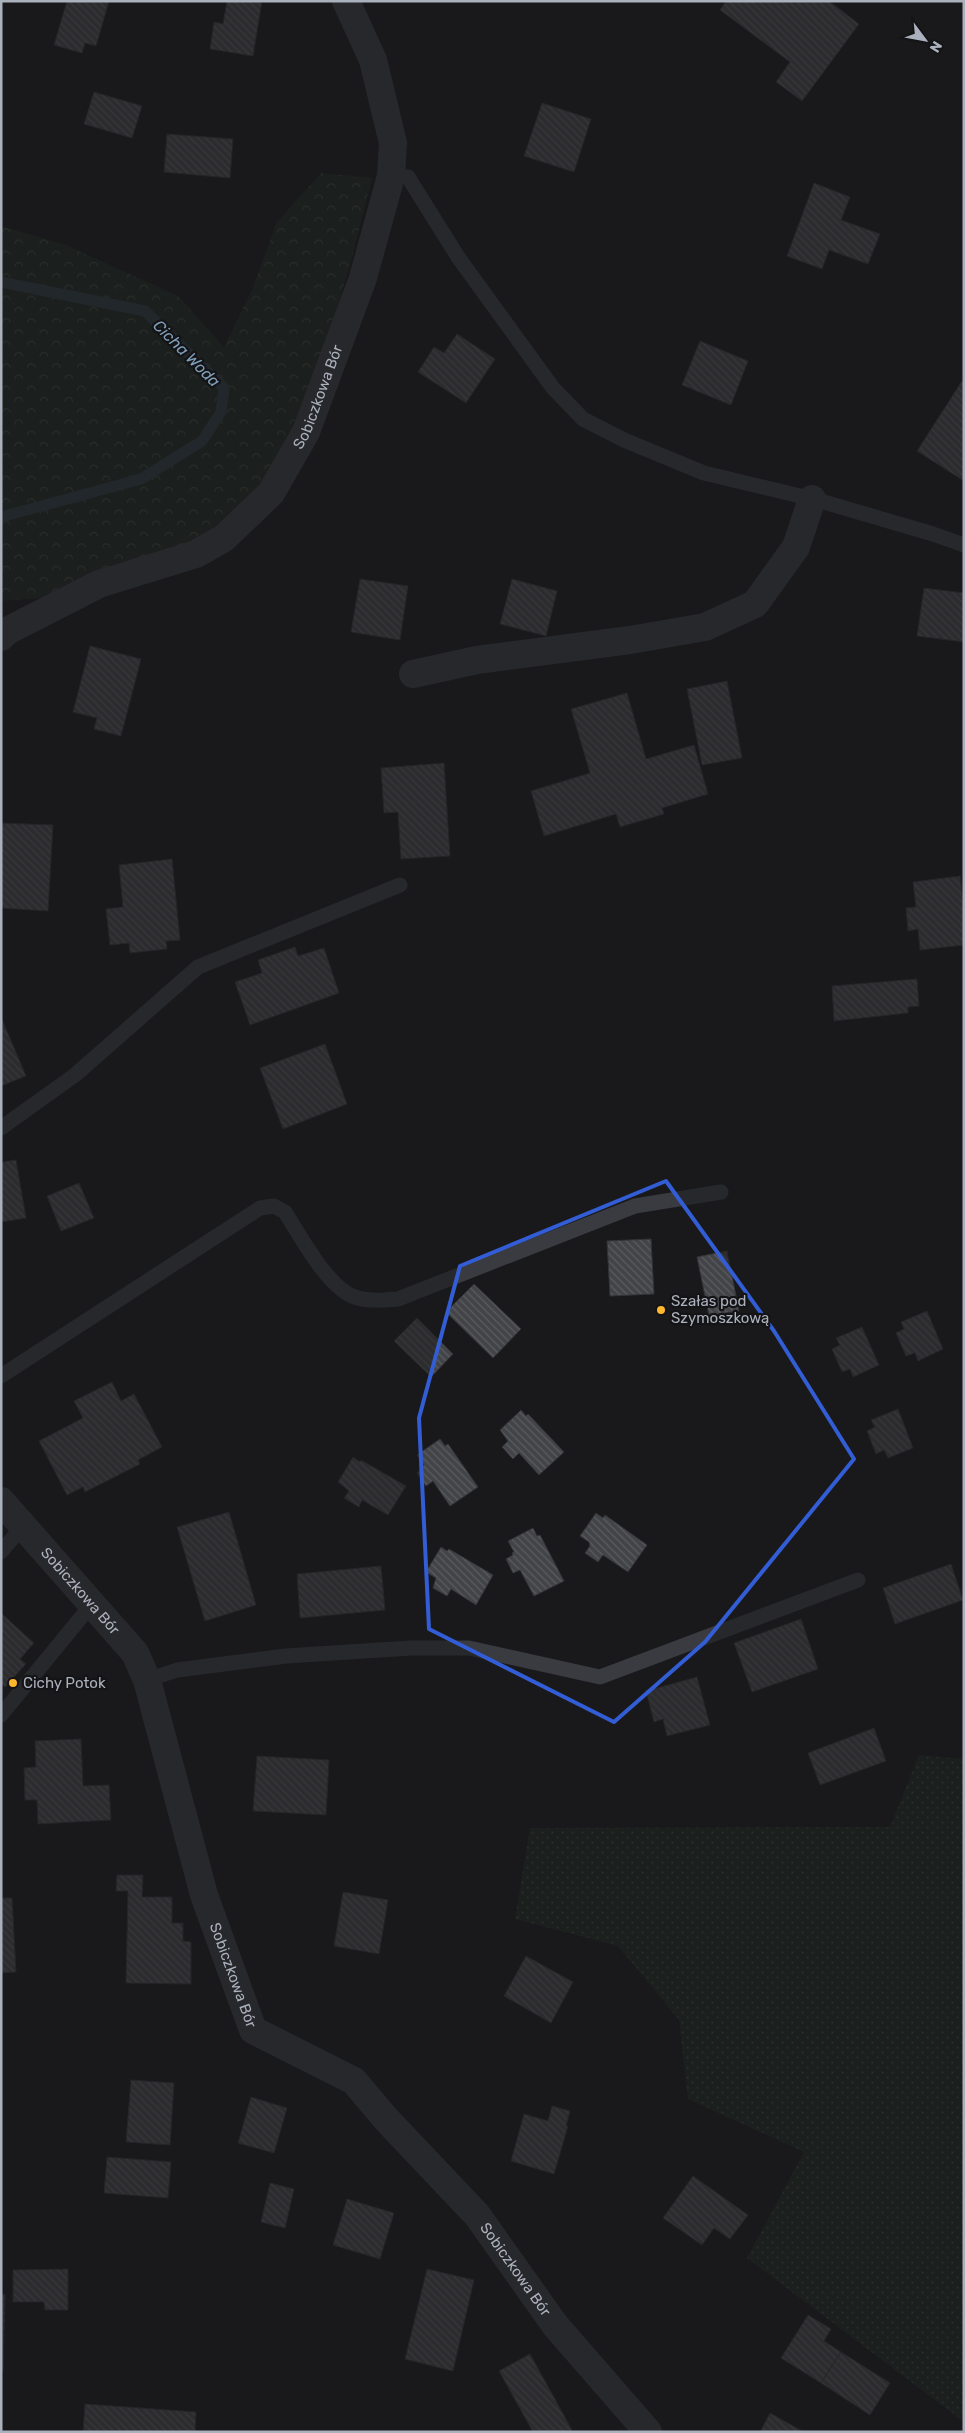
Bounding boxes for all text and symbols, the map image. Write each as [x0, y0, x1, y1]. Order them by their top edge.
north arrow [900, 15, 950, 65]
text: N [926, 38, 945, 55]
water label: Cicha Woda [149, 316, 224, 391]
street label: Sobiczkowa Bór [289, 342, 347, 452]
place label: Szałas pod Szymoszkową [671, 1292, 769, 1327]
marker: Szałas pod Szymoszkową [655, 1304, 667, 1316]
street label: Sobiczkowa Bór [37, 1544, 124, 1639]
place label: Cichy Potok [23, 1674, 106, 1692]
marker: Cichy Potok [7, 1677, 19, 1689]
street label: Sobiczkowa Bór [206, 1920, 261, 2031]
street label: Sobiczkowa Bór [476, 2219, 555, 2320]

